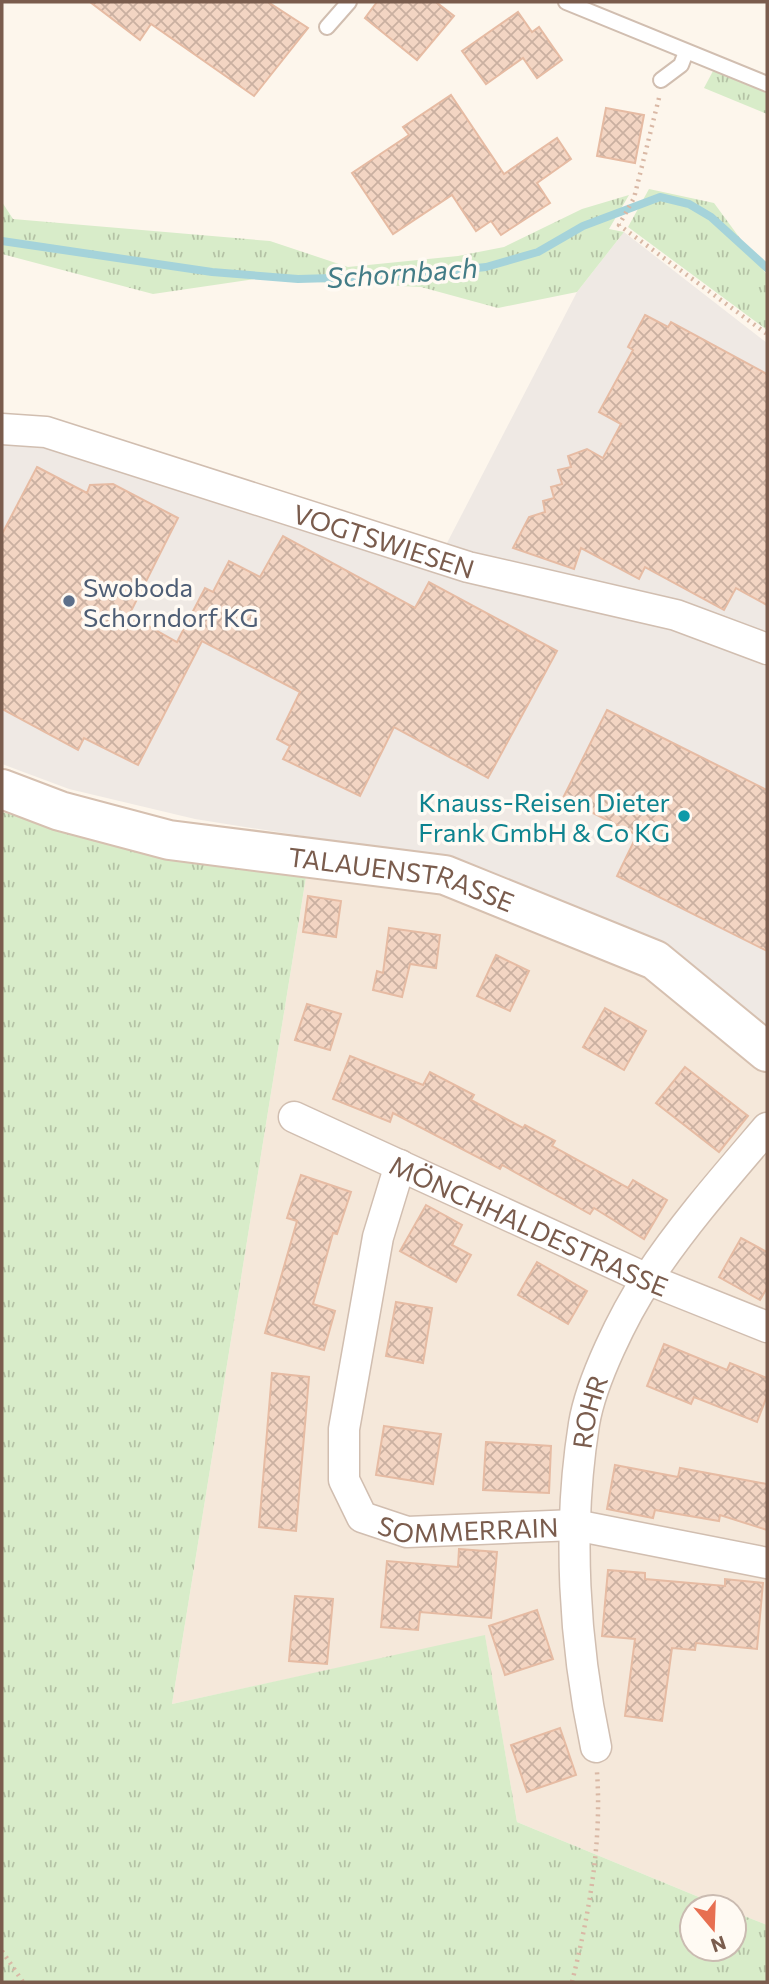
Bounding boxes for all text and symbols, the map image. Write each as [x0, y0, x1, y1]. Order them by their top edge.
water label: Schornbach [325, 250, 479, 294]
street label: VOGTSWIESEN [290, 497, 478, 584]
place label: Swoboda Schorndorf KG [83, 571, 259, 632]
marker: Swoboda Schorndorf KG [61, 593, 77, 609]
place label: Knauss-Reisen Dieter Frank GmbH & Co KG [418, 786, 670, 847]
marker: Knauss-Reisen Dieter Frank GmbH & Co KG [676, 808, 692, 824]
street label: TALAUENSTRASSE [287, 840, 519, 917]
street label: MÖNCHHALDESTRASSE [385, 1148, 673, 1301]
street label: ROHR [565, 1370, 613, 1450]
street label: SOMMERRAIN [374, 1508, 559, 1549]
north arrow [678, 1893, 748, 1963]
text: N [708, 1931, 729, 1958]

